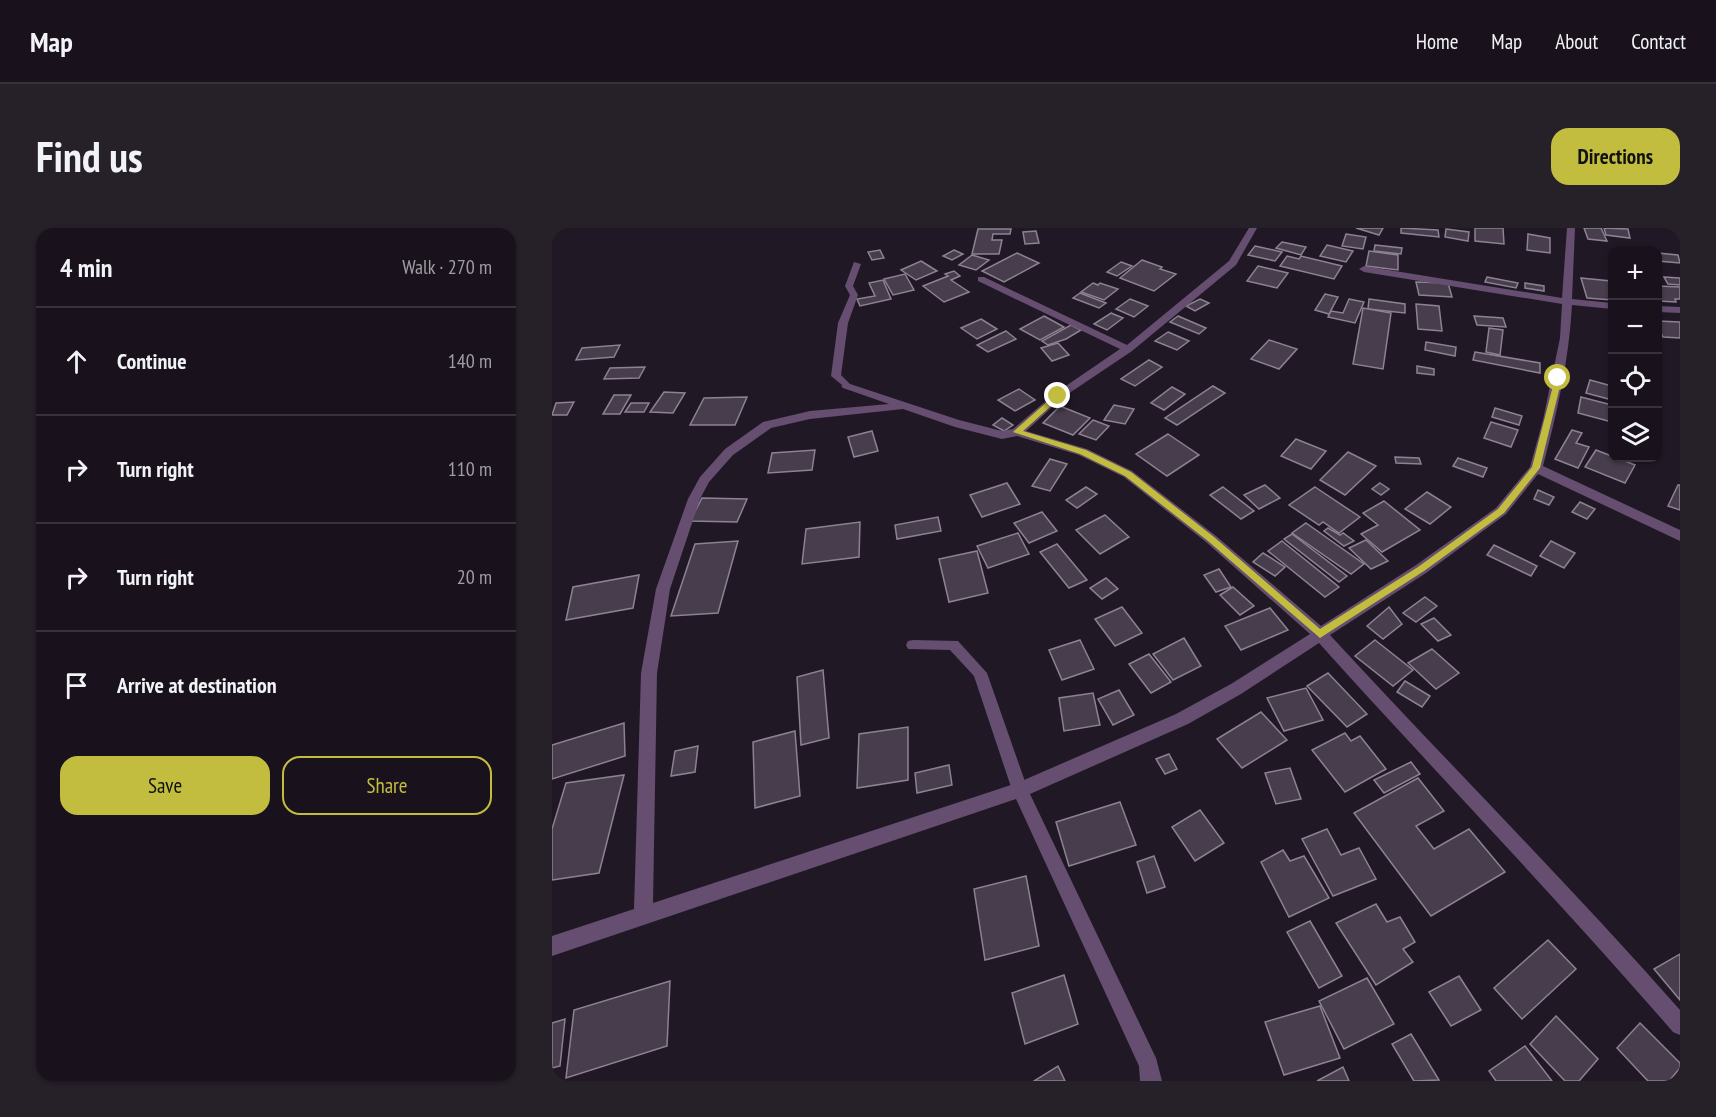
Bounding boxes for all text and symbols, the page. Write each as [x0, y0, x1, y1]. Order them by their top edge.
text: Map [30, 23, 73, 60]
text: Home [1416, 28, 1458, 55]
text: Map [1491, 28, 1522, 55]
text: About [1555, 28, 1598, 55]
text: Contact [1631, 28, 1686, 55]
button: Directions [1551, 128, 1680, 185]
text: Find us [36, 129, 143, 184]
map controls [1608, 246, 1662, 462]
button: + [1608, 246, 1662, 300]
text: 4 min [60, 251, 113, 284]
text: Walk · 270 m [402, 254, 492, 280]
button: − [1608, 300, 1662, 354]
icon: ahead [60, 345, 93, 378]
text: Continue [117, 347, 187, 375]
text: 140 m [448, 348, 492, 374]
button: locate [1608, 354, 1662, 408]
route start [1544, 364, 1570, 390]
route end [1044, 382, 1070, 408]
button: layers [1608, 408, 1662, 462]
icon: right [60, 453, 93, 486]
text: Turn right [117, 455, 194, 483]
text: 110 m [448, 456, 492, 482]
icon: right [60, 561, 93, 594]
text: Turn right [117, 563, 194, 591]
text: 20 m [457, 564, 492, 590]
icon: arrive [60, 669, 93, 702]
text: Arrive at destination [117, 671, 277, 699]
button: Save [60, 756, 270, 815]
button: Share [282, 756, 492, 815]

